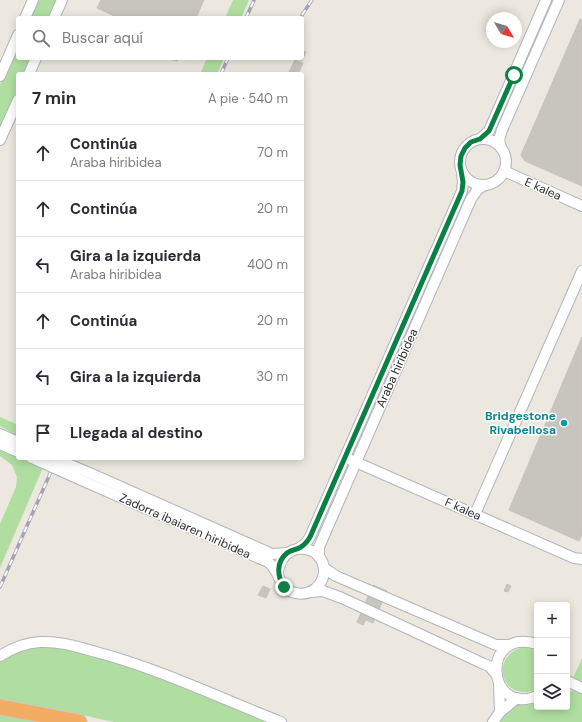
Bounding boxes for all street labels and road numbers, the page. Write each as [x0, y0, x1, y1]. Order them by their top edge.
street label: E kalea [522, 174, 564, 204]
street label: Araba hiribidea [373, 326, 421, 410]
street label: Zadorra ibaiaren hiribidea [117, 490, 253, 562]
street label: F kalea [442, 494, 484, 524]

